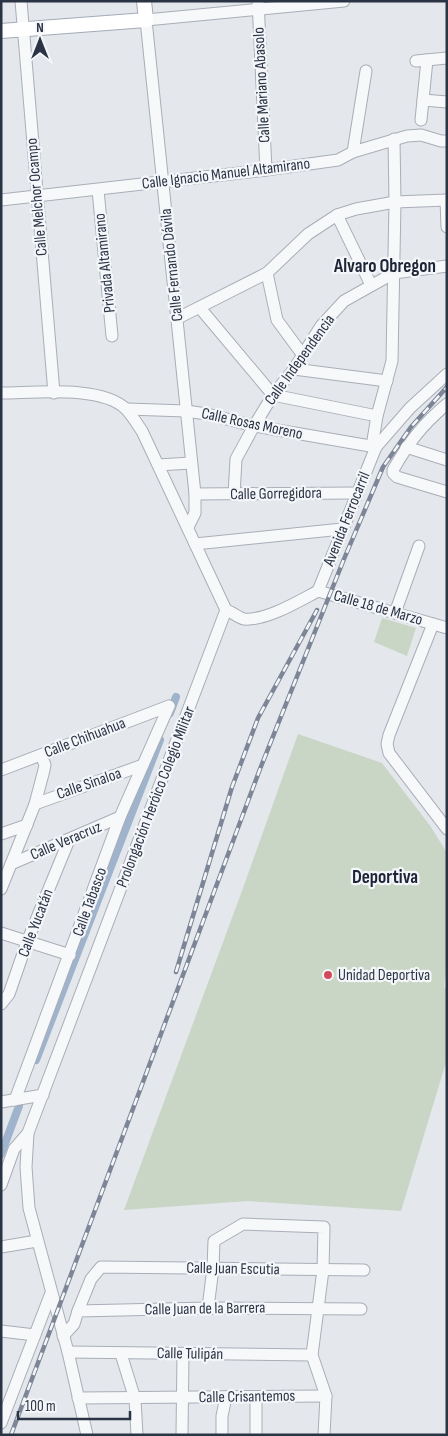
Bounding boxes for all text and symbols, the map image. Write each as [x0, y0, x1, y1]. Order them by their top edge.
north arrow [15, 15, 65, 65]
text: N [36, 19, 44, 36]
street label: Calle Mariano Abasolo [249, 27, 275, 143]
street label: Calle Melchor Ocampo [22, 137, 52, 257]
street label: Calle Ignacio Manuel Altamirano [141, 154, 311, 194]
street label: Calle Fernando Dávila [157, 208, 187, 322]
street label: Privada Altamirano [90, 212, 120, 314]
district label: Alvaro Obregon [333, 255, 436, 278]
street label: Calle Independencia [261, 311, 339, 409]
street label: Calle Rosas Moreno [200, 404, 304, 444]
street label: Avenida Ferrocarril [319, 469, 374, 570]
street label: Calle Gorregidora [230, 484, 322, 504]
street label: Calle 18 de Marzo [331, 586, 425, 630]
street label: Prolongación Heróico Colegio Militar [113, 703, 200, 890]
street label: Calle Chihuahua [42, 714, 128, 762]
street label: Calle Sinaloa [54, 764, 124, 804]
street label: Calle Veracruz [28, 817, 105, 865]
street label: Calle Tabasco [69, 865, 111, 939]
district label: Deportiva [352, 866, 418, 889]
street label: Calle Yucatán [14, 886, 58, 960]
place label: Unidad Deportiva [338, 966, 430, 985]
marker: Unidad Deportiva [322, 969, 334, 981]
street label: Calle Juan Escutia [186, 1259, 280, 1279]
street label: Calle Juan de la Barrera [145, 1298, 265, 1320]
street label: Calle Tulipán [157, 1344, 223, 1364]
street label: Calle Crisantemos [199, 1387, 296, 1407]
scale bar [18, 1388, 130, 1420]
text: 100 m [25, 1397, 56, 1416]

